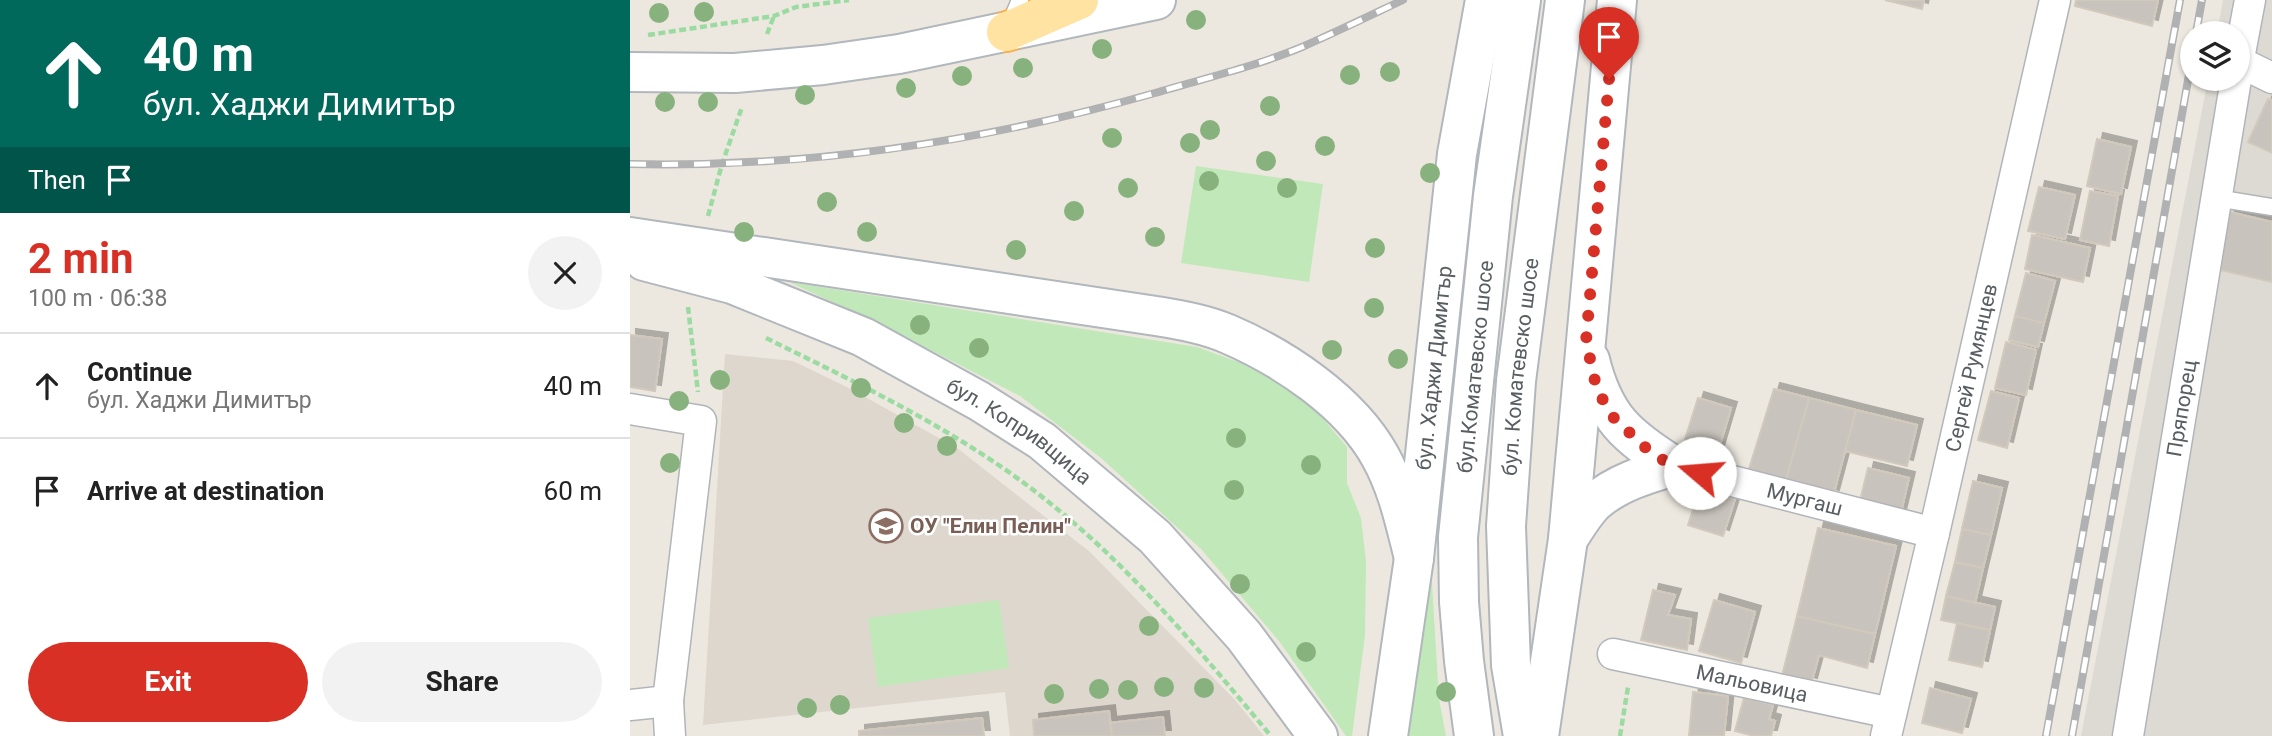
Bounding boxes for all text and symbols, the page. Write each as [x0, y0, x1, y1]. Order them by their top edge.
pin [1579, 7, 1639, 79]
icon: arrive [1590, 18, 1628, 56]
map controls [2180, 21, 2250, 91]
button: layers [2180, 21, 2250, 91]
text: 40 m [143, 26, 254, 83]
icon: ahead [28, 28, 119, 119]
text: бул. Хаджи Димитър [143, 85, 456, 123]
icon: arrive [100, 161, 138, 199]
text: Then [28, 165, 86, 195]
text: 2 min [28, 234, 134, 283]
button: close [528, 236, 602, 310]
street label: бул. Коматевско шосе [1497, 256, 1544, 477]
street label: бул.Коматевско шосе [1453, 259, 1498, 474]
street label: бул. Хаджи Димитър [1411, 265, 1457, 471]
street label: Сергей Румянцев [1941, 281, 2002, 454]
text: 100 m · 06:38 [28, 285, 167, 312]
text: Continue [87, 357, 192, 387]
street label: Пряпорец [2162, 358, 2202, 459]
icon: ahead [28, 367, 66, 405]
text: 40 m [544, 371, 602, 401]
street label: бул. Копривщица [942, 374, 1096, 490]
text: бул. Хаджи Димитър [87, 387, 312, 414]
position arrow [1663, 436, 1737, 510]
icon: arrive [28, 472, 66, 510]
text: Arrive at destination [87, 476, 324, 506]
text: 60 m [544, 476, 602, 506]
street label: Мургаш [1764, 478, 1845, 521]
school or university icon: ОУ "Елин Пелин" [867, 507, 905, 545]
place label: ОУ "Елин Пелин" [910, 514, 1071, 538]
button: Exit [28, 642, 308, 722]
button: Share [322, 642, 602, 722]
street label: Мальовица [1694, 660, 1810, 707]

